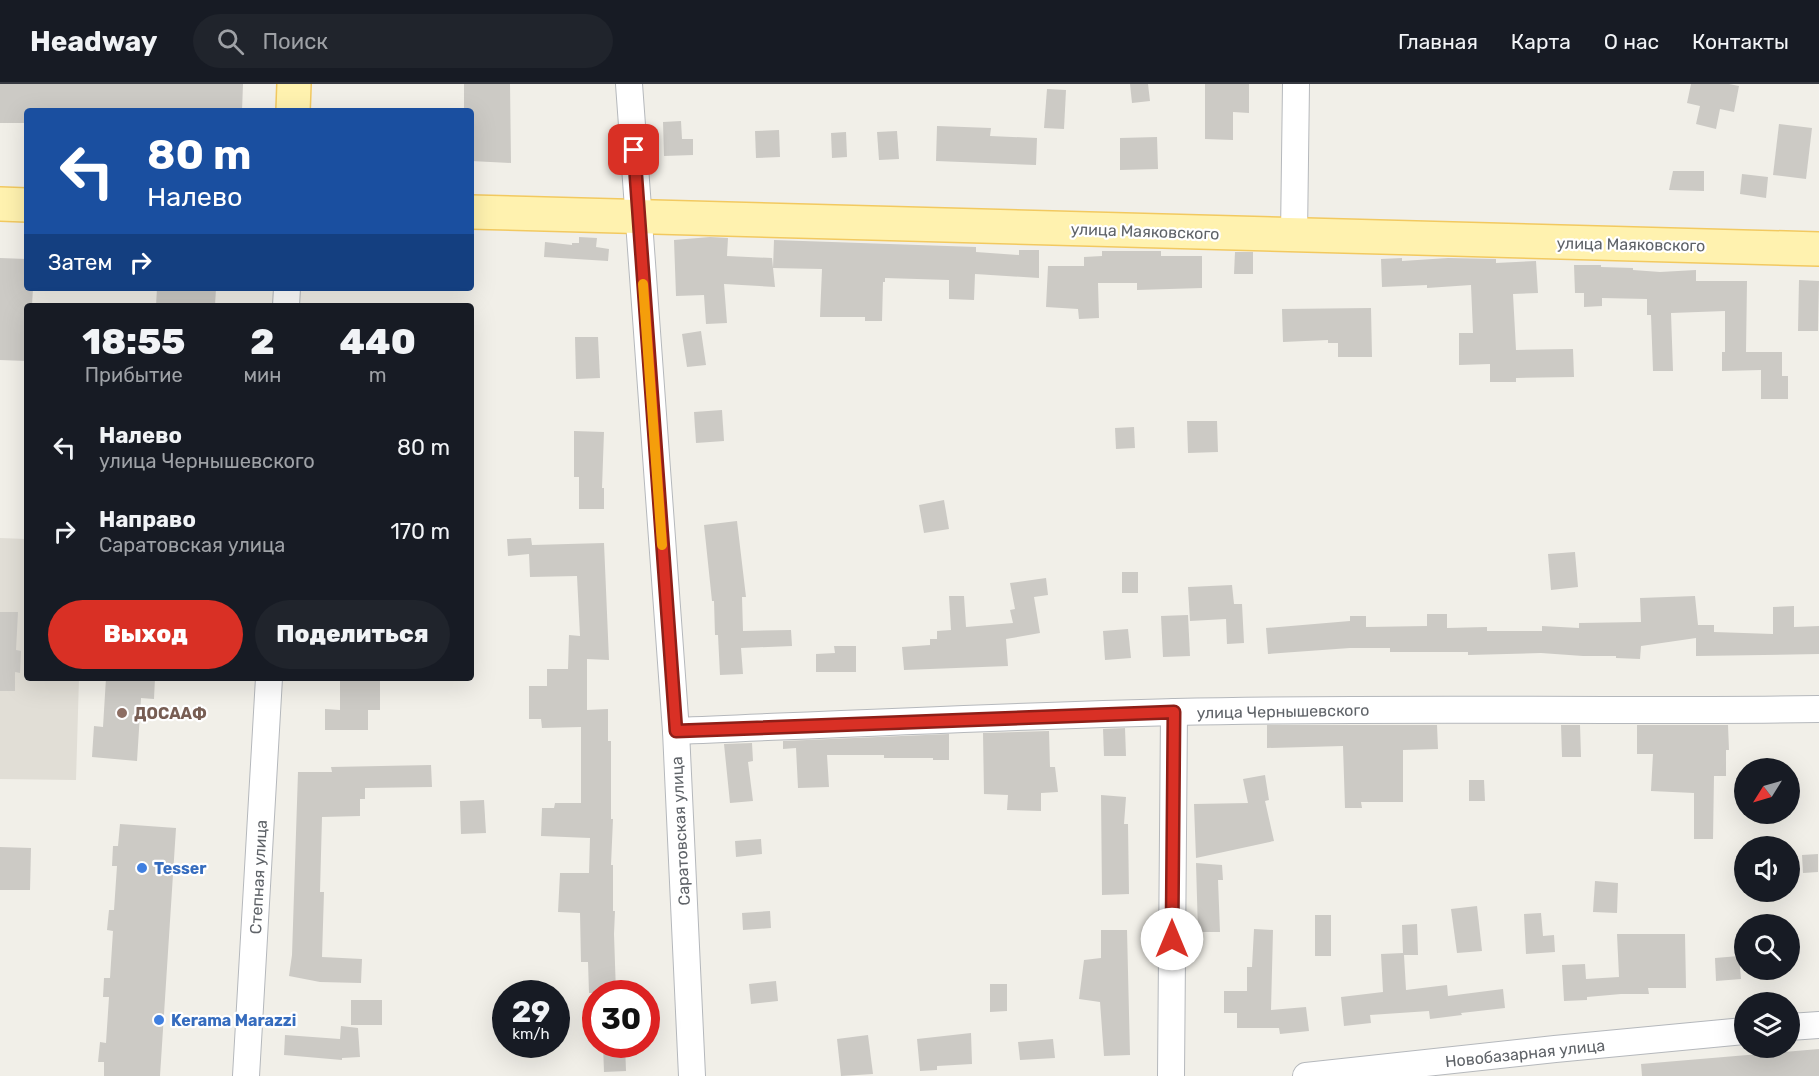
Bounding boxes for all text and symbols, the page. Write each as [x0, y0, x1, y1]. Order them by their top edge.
search box [193, 14, 613, 68]
text: Headway [30, 25, 157, 58]
icon: search [214, 25, 247, 58]
text: Поиск [262, 28, 328, 55]
text: Главная [1398, 29, 1478, 54]
text: Карта [1511, 29, 1571, 54]
text: О нас [1604, 29, 1659, 54]
text: Контакты [1692, 29, 1789, 54]
pin [608, 124, 659, 175]
text: 80 m [147, 130, 251, 180]
icon: left [48, 132, 126, 210]
icon: arrive [617, 133, 650, 166]
text: Налево [147, 181, 243, 213]
street label: улица Маяковского [1070, 219, 1220, 244]
street label: улица Маяковского [1557, 234, 1705, 255]
icon: right [124, 246, 157, 279]
text: Затем [48, 249, 112, 276]
text: 18:55 [82, 320, 185, 363]
text: 2 [250, 320, 275, 363]
text: 440 [340, 320, 416, 363]
text: Прибытие [85, 363, 183, 387]
text: мин [243, 363, 281, 387]
text: m [369, 363, 387, 387]
text: Налево [99, 422, 182, 449]
icon: left [48, 431, 81, 464]
text: 80 m [397, 434, 450, 461]
text: улица Чернышевского [99, 449, 315, 473]
text: Направо [99, 506, 196, 533]
icon: right [48, 515, 81, 548]
text: 170 m [390, 518, 450, 545]
text: Саратовская улица [99, 533, 285, 557]
button: Выход [48, 600, 243, 669]
button: Поделиться [255, 600, 450, 669]
street label: улица Чернышевского [1197, 700, 1369, 723]
place label: ДОСААФ [134, 704, 207, 723]
marker: ДОСААФ [115, 706, 129, 720]
street label: Саратовская улица [667, 756, 694, 906]
north arrow [1734, 758, 1800, 824]
map controls [1734, 758, 1800, 1058]
street label: Степная улица [246, 819, 271, 935]
button: sound [1734, 836, 1800, 902]
place label: Tesser [154, 859, 207, 878]
marker: Tesser [135, 861, 149, 875]
position arrow [1140, 907, 1204, 971]
button: search [1734, 914, 1800, 980]
speed limit sign: 30 [582, 980, 660, 1058]
button: layers [1734, 992, 1800, 1058]
text: 29 [512, 994, 550, 1030]
place label: Kerama Marazzi [171, 1011, 296, 1030]
marker: Kerama Marazzi [152, 1013, 166, 1027]
text: km/h [512, 1025, 550, 1043]
street label: Новобазарная улица [1444, 1036, 1606, 1071]

